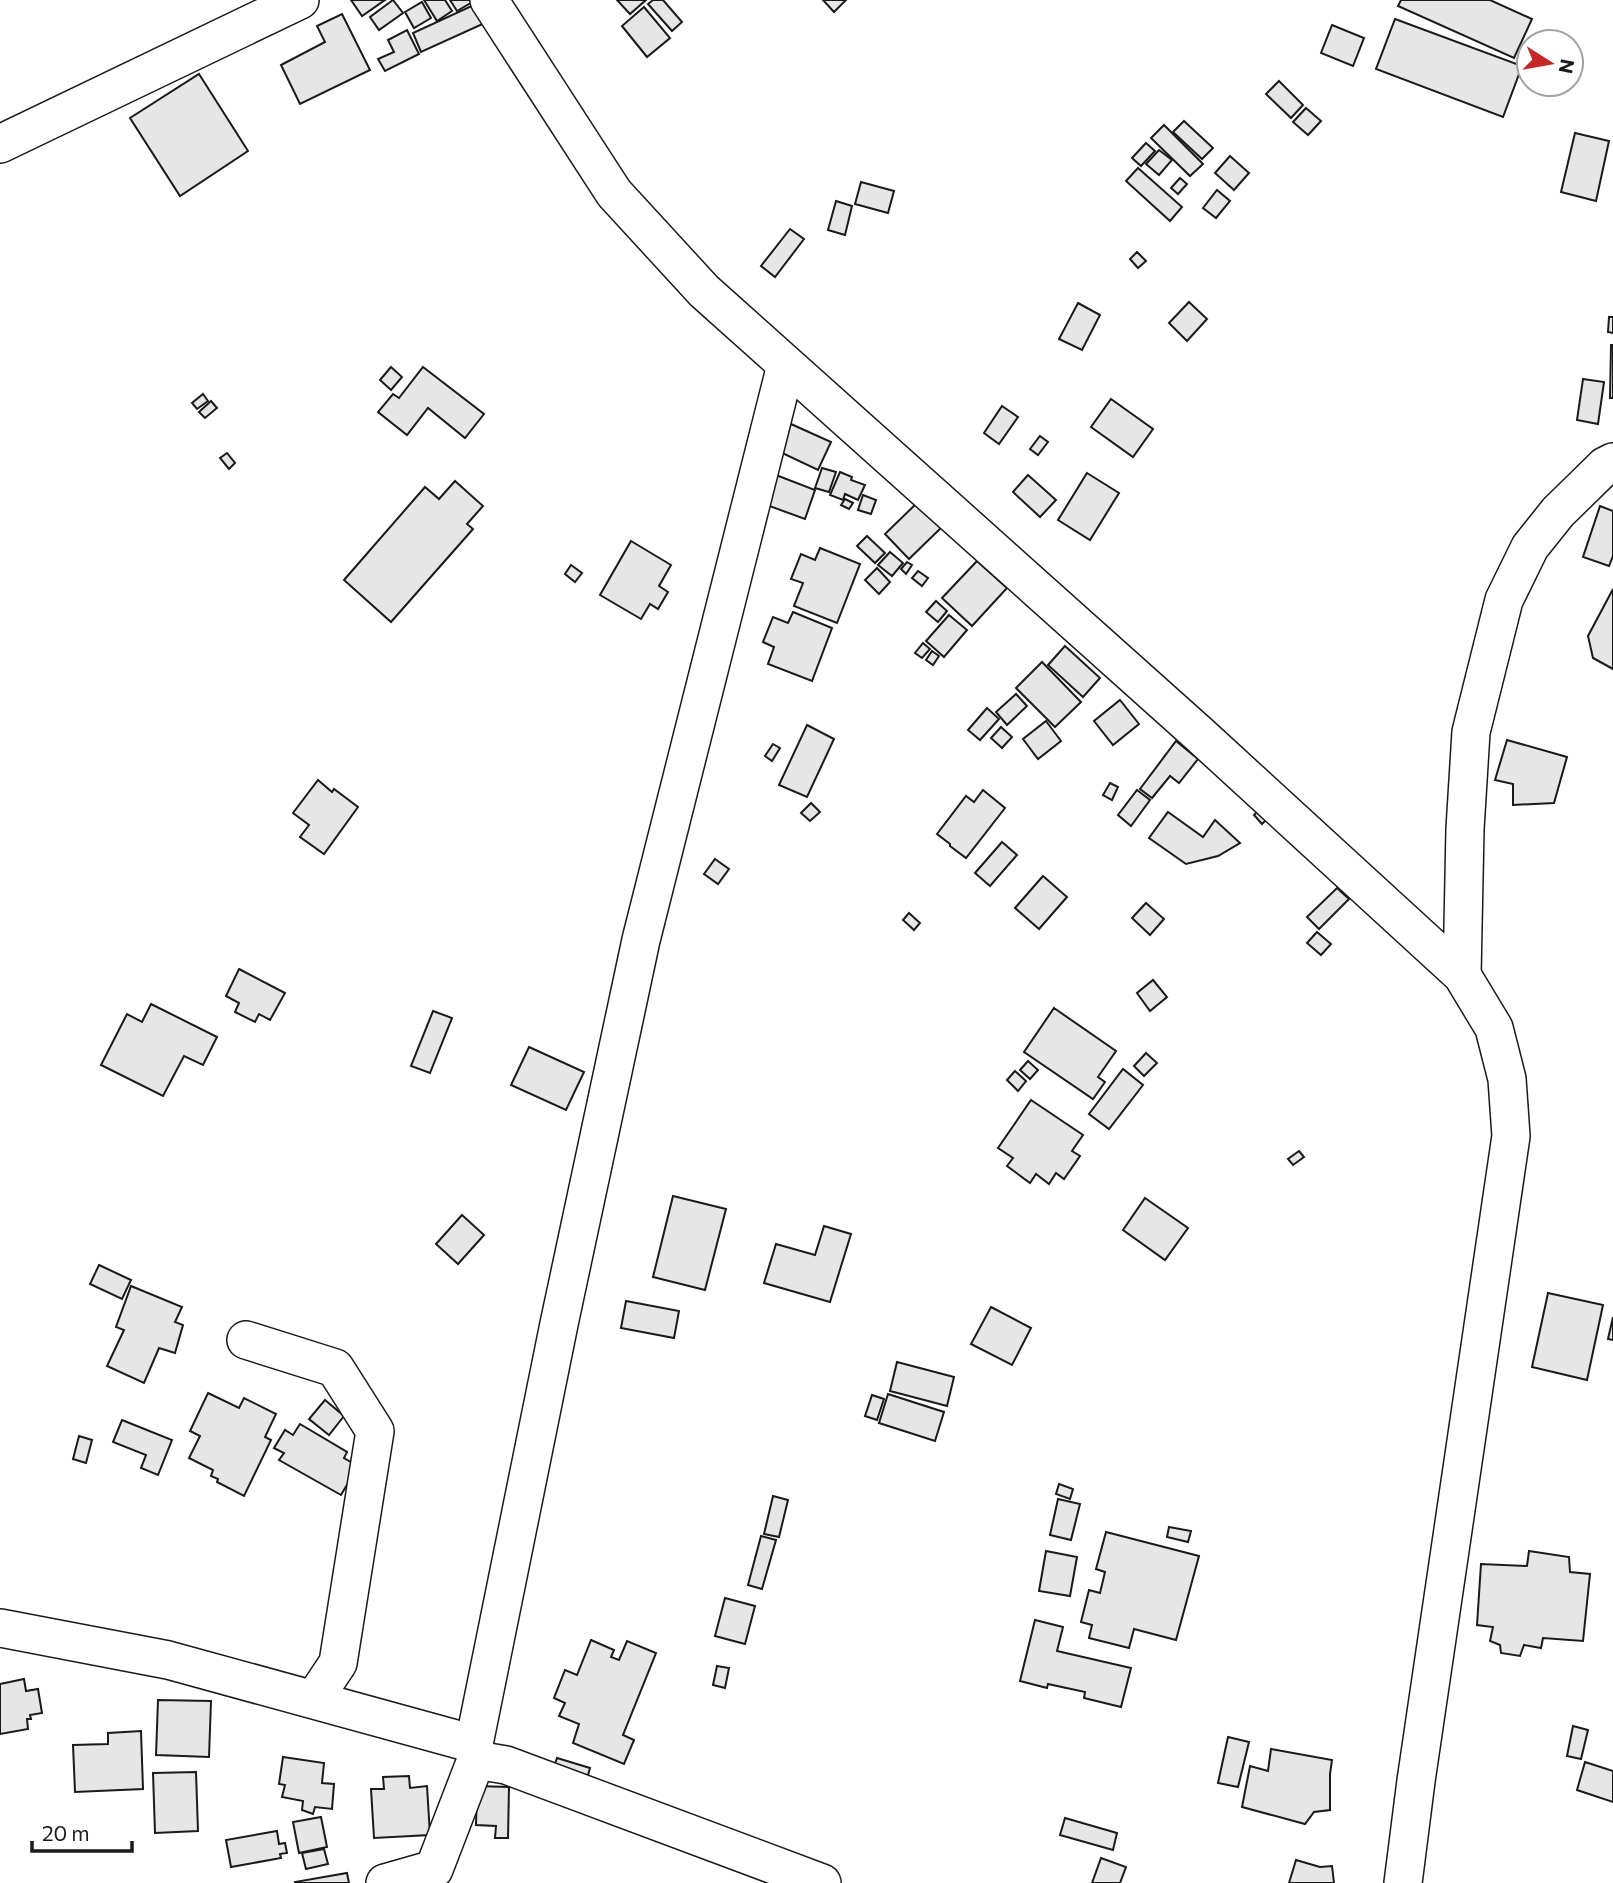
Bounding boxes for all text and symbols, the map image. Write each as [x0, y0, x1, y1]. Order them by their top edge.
north arrow [1515, 28, 1585, 98]
text: N [1555, 57, 1580, 76]
scale bar [32, 1810, 131, 1854]
text: 20 m [42, 1820, 90, 1845]

